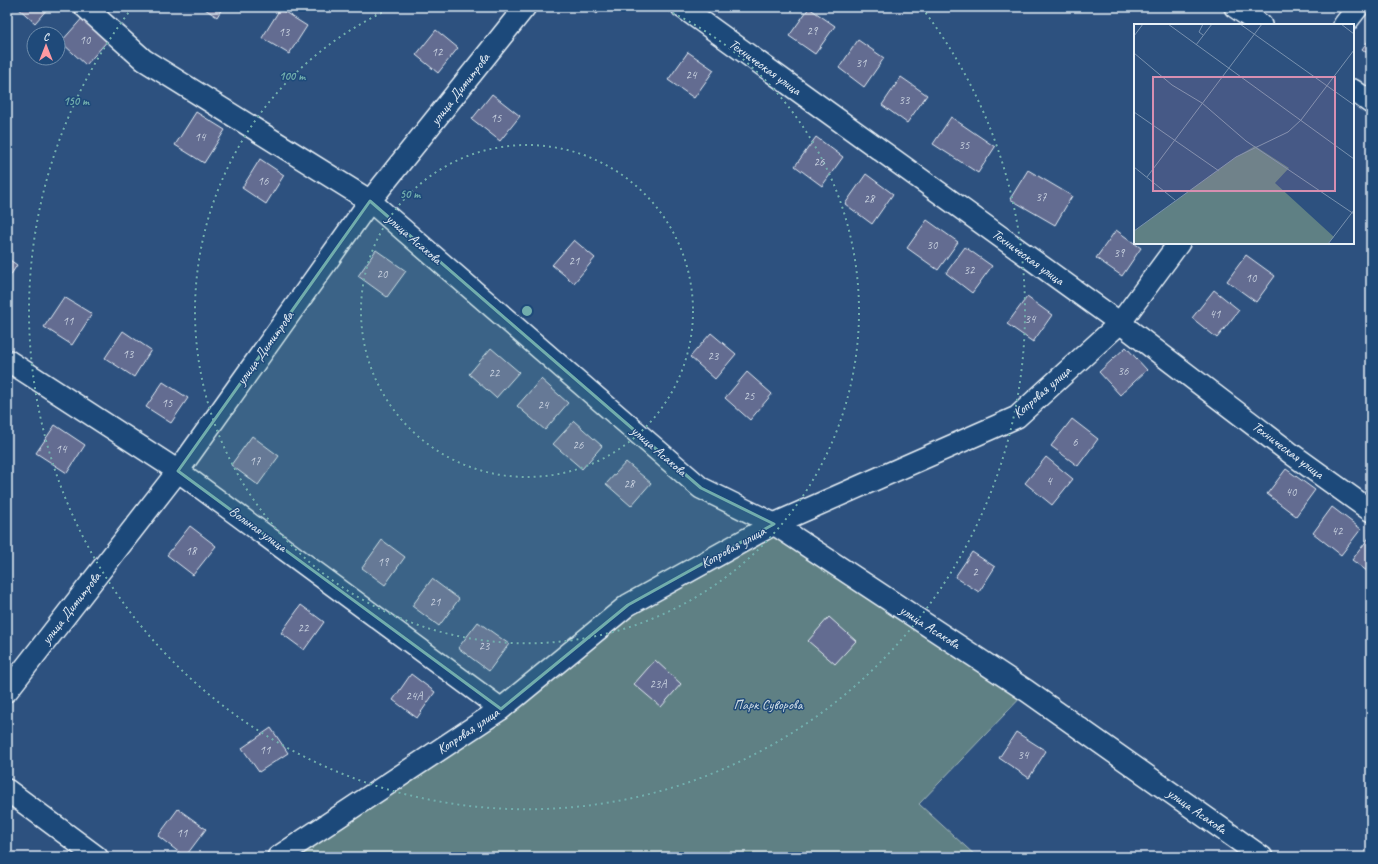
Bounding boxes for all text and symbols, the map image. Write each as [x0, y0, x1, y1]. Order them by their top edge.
house number: 29 [807, 23, 819, 39]
house number: 13 [279, 24, 291, 40]
inset map [1134, 24, 1354, 244]
north arrow [26, 26, 66, 66]
text: С [43, 29, 50, 43]
house number: 10 [80, 32, 92, 48]
street label: Техническая улица [726, 35, 805, 100]
house number: 12 [432, 44, 444, 60]
street label: улица Димитрова [426, 49, 494, 129]
house number: 31 [856, 55, 867, 71]
house number: 24 [686, 67, 698, 83]
text: 100 m [279, 68, 306, 84]
house number: 33 [899, 92, 911, 108]
text: 150 m [63, 93, 90, 109]
house number: 15 [491, 110, 502, 126]
house number: 14 [195, 129, 207, 145]
house number: 35 [959, 137, 970, 153]
house number: 26 [814, 154, 825, 170]
house number: 16 [258, 173, 269, 189]
text: 50 m [400, 186, 421, 202]
house number: 37 [1036, 189, 1047, 205]
house number: 28 [864, 191, 876, 207]
street label: улица Асакова [382, 209, 446, 269]
street label: Техническая улица [989, 225, 1068, 290]
house number: 30 [927, 237, 939, 253]
house number: 39 [1114, 245, 1126, 261]
house number: 21 [569, 253, 580, 269]
house number: 32 [964, 262, 976, 278]
house number: 20 [377, 266, 389, 282]
house number: 10 [1246, 270, 1258, 286]
centre of rings [520, 304, 534, 318]
house number: 41 [1210, 306, 1221, 322]
street label: улица Димитрова [232, 307, 298, 389]
house number: 34 [1025, 311, 1037, 327]
house number: 11 [63, 313, 74, 329]
house number: 13 [123, 346, 135, 362]
house number: 23 [708, 348, 720, 364]
street label: Копровая улица [1010, 362, 1075, 422]
house number: 36 [1118, 363, 1129, 379]
house number: 22 [489, 365, 501, 381]
house number: 25 [744, 388, 755, 404]
house number: 15 [162, 395, 173, 411]
house number: 24 [538, 397, 550, 413]
street label: Техническая улица [1249, 418, 1328, 483]
street label: улица Асакова [627, 421, 691, 481]
house number: 6 [1072, 434, 1078, 450]
house number: 26 [573, 437, 584, 453]
house number: 14 [56, 441, 68, 457]
house number: 17 [250, 453, 261, 469]
house number: 4 [1046, 473, 1053, 489]
house number: 28 [624, 476, 636, 492]
house number: 40 [1286, 484, 1298, 500]
street label: Вольная улица [226, 502, 291, 556]
street label: Копровая улица [698, 522, 769, 572]
house number: 42 [1332, 523, 1344, 539]
house number: 18 [186, 543, 198, 559]
house number: 19 [378, 554, 390, 570]
house number: 2 [972, 564, 979, 580]
street label: улица Димитрова [37, 568, 105, 648]
house number: 21 [430, 594, 441, 610]
street label: улица Асакова [896, 601, 964, 653]
house number: 22 [298, 620, 310, 636]
house number: 23 [479, 638, 491, 654]
house number: 23А [650, 676, 667, 692]
house number: 24А [406, 688, 423, 704]
park label: Парк Суворова [734, 696, 804, 713]
street label: Копровая улица [434, 704, 503, 758]
house number: 11 [260, 742, 271, 758]
house number: 34 [1018, 747, 1030, 763]
street label: улица Асакова [1163, 784, 1231, 838]
house number: 11 [177, 825, 188, 841]

